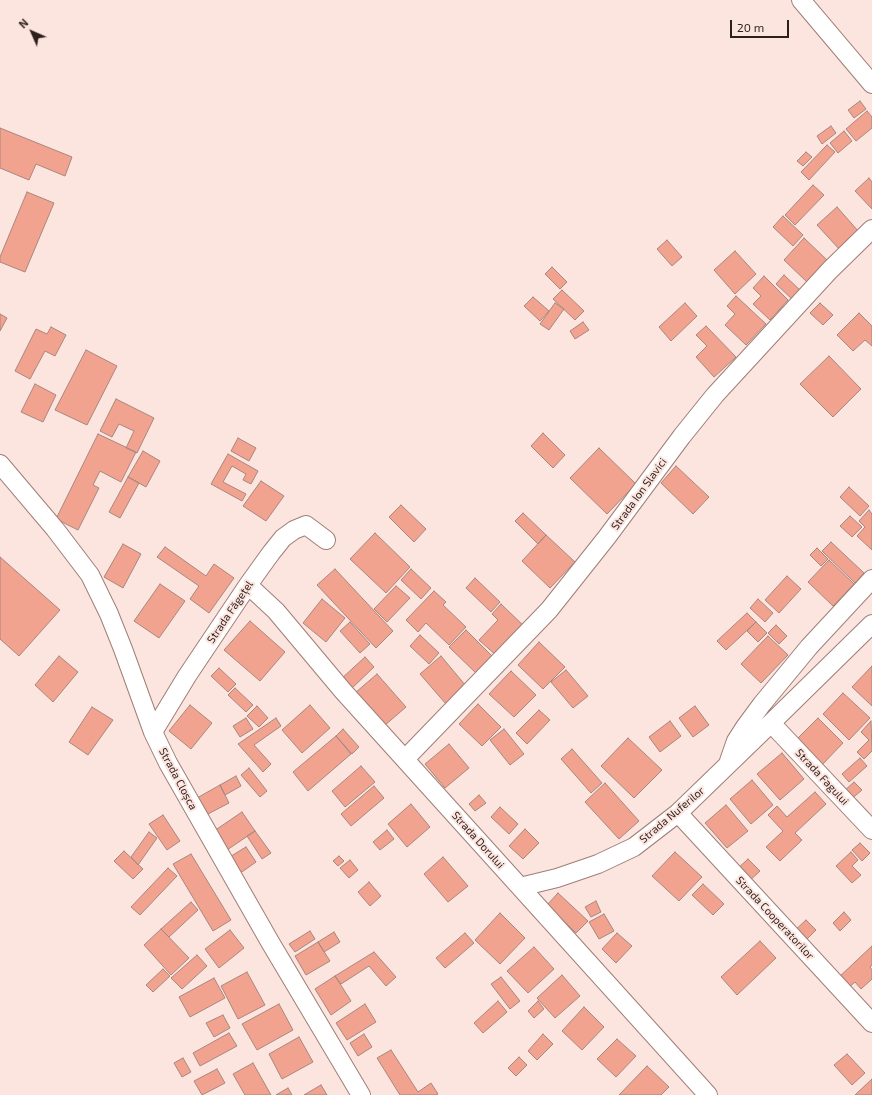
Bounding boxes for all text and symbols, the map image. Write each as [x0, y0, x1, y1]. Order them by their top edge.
north arrow [12, 12, 52, 52]
scale bar [732, 12, 791, 38]
text: N [16, 16, 31, 31]
text: 20 m [737, 20, 764, 34]
street label: Strada Ion Slavici [608, 455, 670, 533]
street label: Strada Făgețel [204, 578, 256, 646]
street label: Strada Cloșca [156, 746, 200, 812]
street label: Strada Fagului [793, 746, 851, 808]
street label: Strada Nuferilor [637, 784, 707, 846]
street label: Strada Dorului [449, 809, 507, 871]
street label: Strada Cooperatorilor [733, 874, 817, 962]

